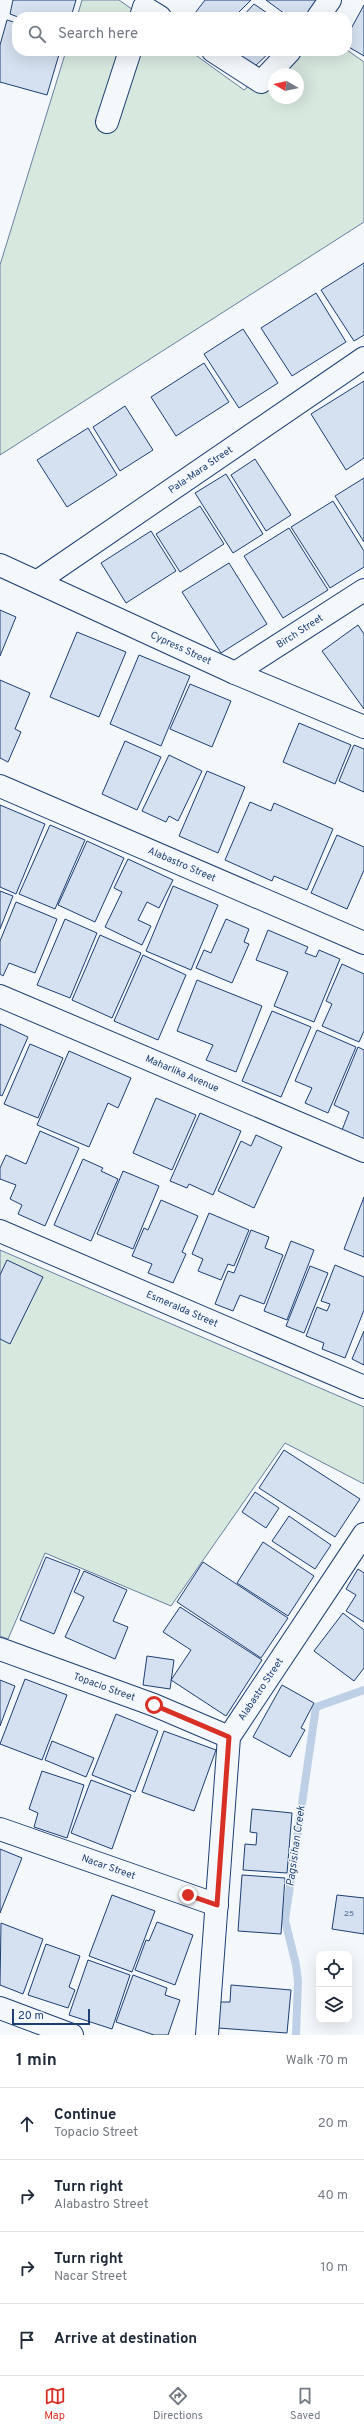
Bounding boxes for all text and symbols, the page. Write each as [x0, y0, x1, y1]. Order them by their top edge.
search box [12, 12, 352, 56]
icon: search [26, 23, 48, 45]
text: Search here [58, 25, 138, 44]
north arrow [268, 68, 304, 104]
street label: Pala-Mara Street [166, 443, 235, 496]
street label: Birch Street [274, 611, 326, 651]
street label: Cypress Street [148, 628, 214, 668]
street label: Alabastro Street [146, 844, 218, 885]
street label: Maharlika Avenue [143, 1052, 221, 1095]
street label: Esmeralda Street [144, 1288, 220, 1330]
street label: Alabastro Street [235, 1655, 286, 1723]
street label: Topacio Street [72, 1670, 137, 1704]
route start [145, 1696, 163, 1714]
water label: Pagsisihan Creek [283, 1804, 309, 1887]
street label: Nacar Street [80, 1852, 137, 1883]
route end [179, 1886, 197, 1904]
house number: 25 [344, 1909, 354, 1919]
map controls [316, 1951, 352, 2023]
button: locate [316, 1951, 352, 1987]
button: layers [316, 1987, 352, 2023]
scale bar [12, 2007, 90, 2026]
text: 20 m [18, 2009, 44, 2023]
text: 1 min [16, 2050, 57, 2072]
text: Walk · 70 m [286, 2053, 348, 2069]
text: Continue [54, 2106, 116, 2125]
icon: ahead [16, 2113, 38, 2135]
text: 20 m [318, 2116, 348, 2132]
text: Topacio Street [54, 2125, 138, 2141]
text: Turn right [54, 2178, 123, 2197]
icon: right [16, 2185, 38, 2207]
text: 40 m [318, 2188, 348, 2204]
text: Alabastro Street [54, 2197, 149, 2213]
text: Turn right [54, 2250, 123, 2269]
icon: right [16, 2257, 38, 2279]
text: 10 m [321, 2260, 348, 2276]
text: Nacar Street [54, 2269, 127, 2285]
icon: arrive [16, 2329, 38, 2351]
text: Arrive at destination [54, 2330, 197, 2349]
tab: Map [44, 2385, 66, 2423]
tab: Directions [153, 2385, 203, 2423]
tab: Saved [290, 2385, 320, 2423]

